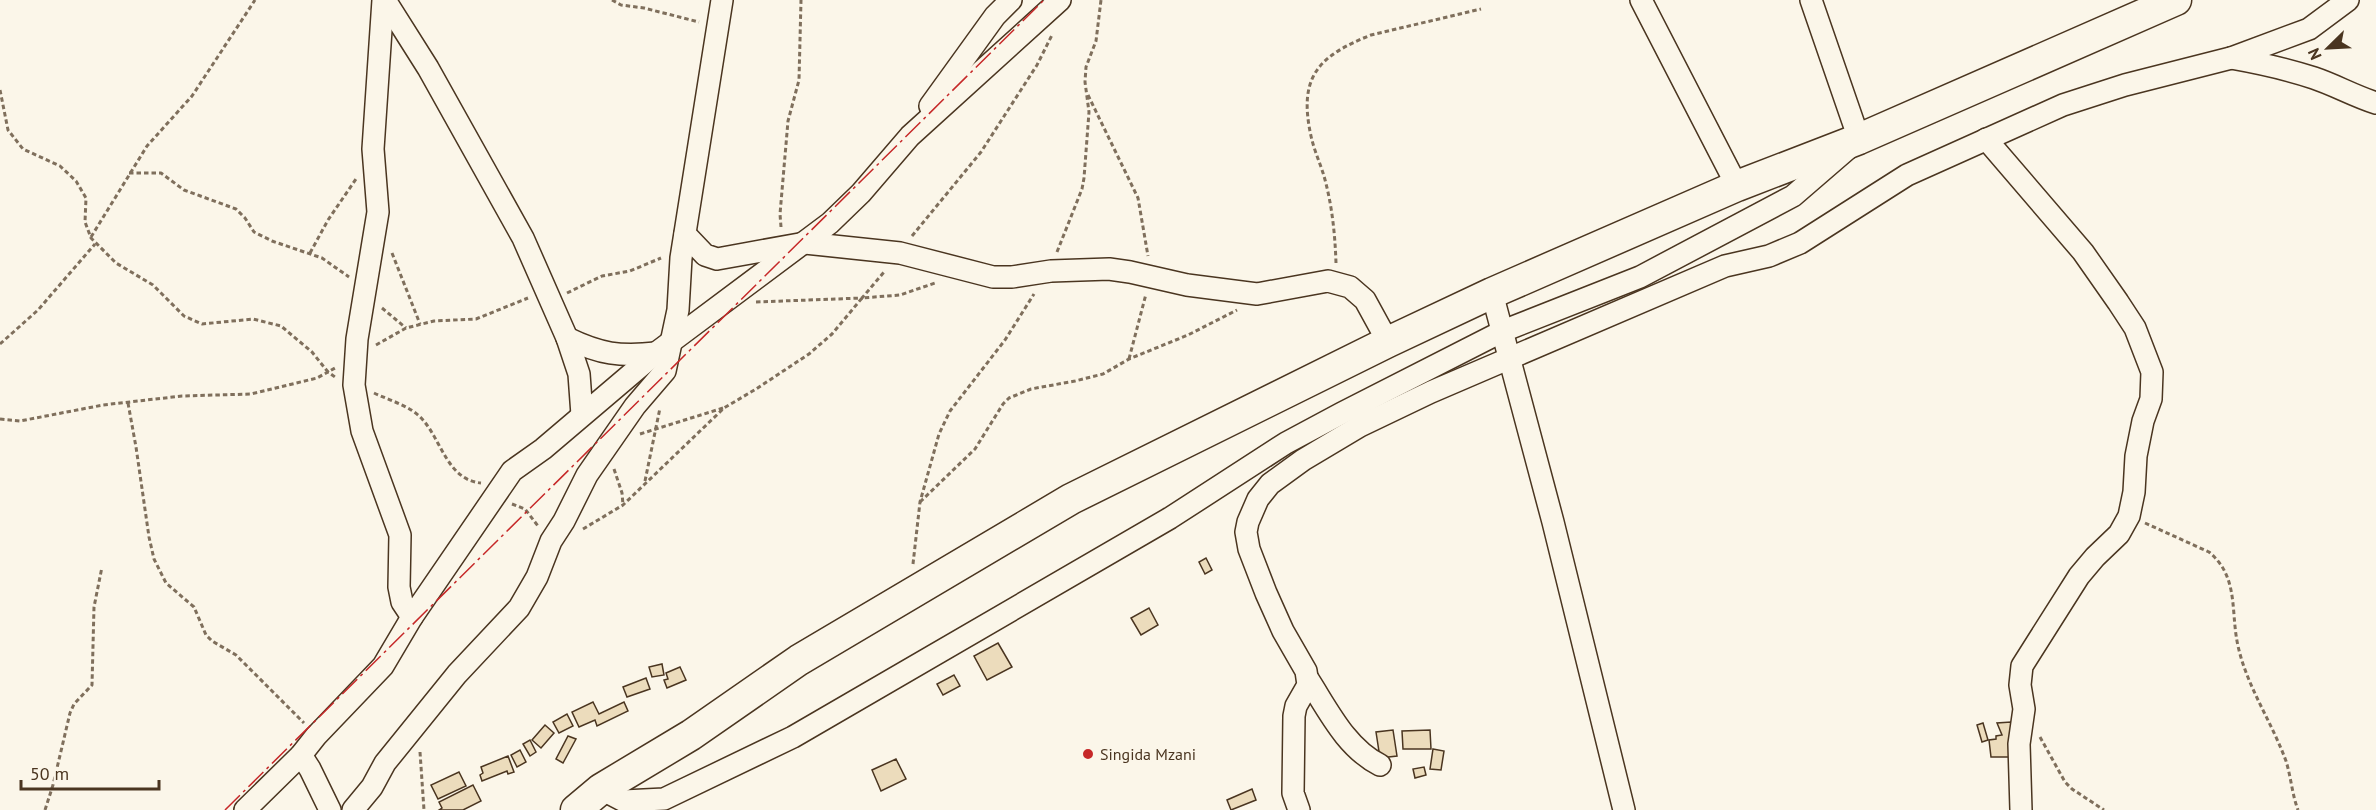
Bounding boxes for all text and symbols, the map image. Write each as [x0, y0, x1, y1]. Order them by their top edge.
north arrow [2298, 18, 2358, 78]
text: N [2303, 45, 2326, 63]
place label: Singida Mzani [1100, 744, 1196, 764]
marker: Singida Mzani [1081, 747, 1095, 761]
scale bar [21, 753, 159, 791]
text: 50 m [30, 762, 69, 785]

